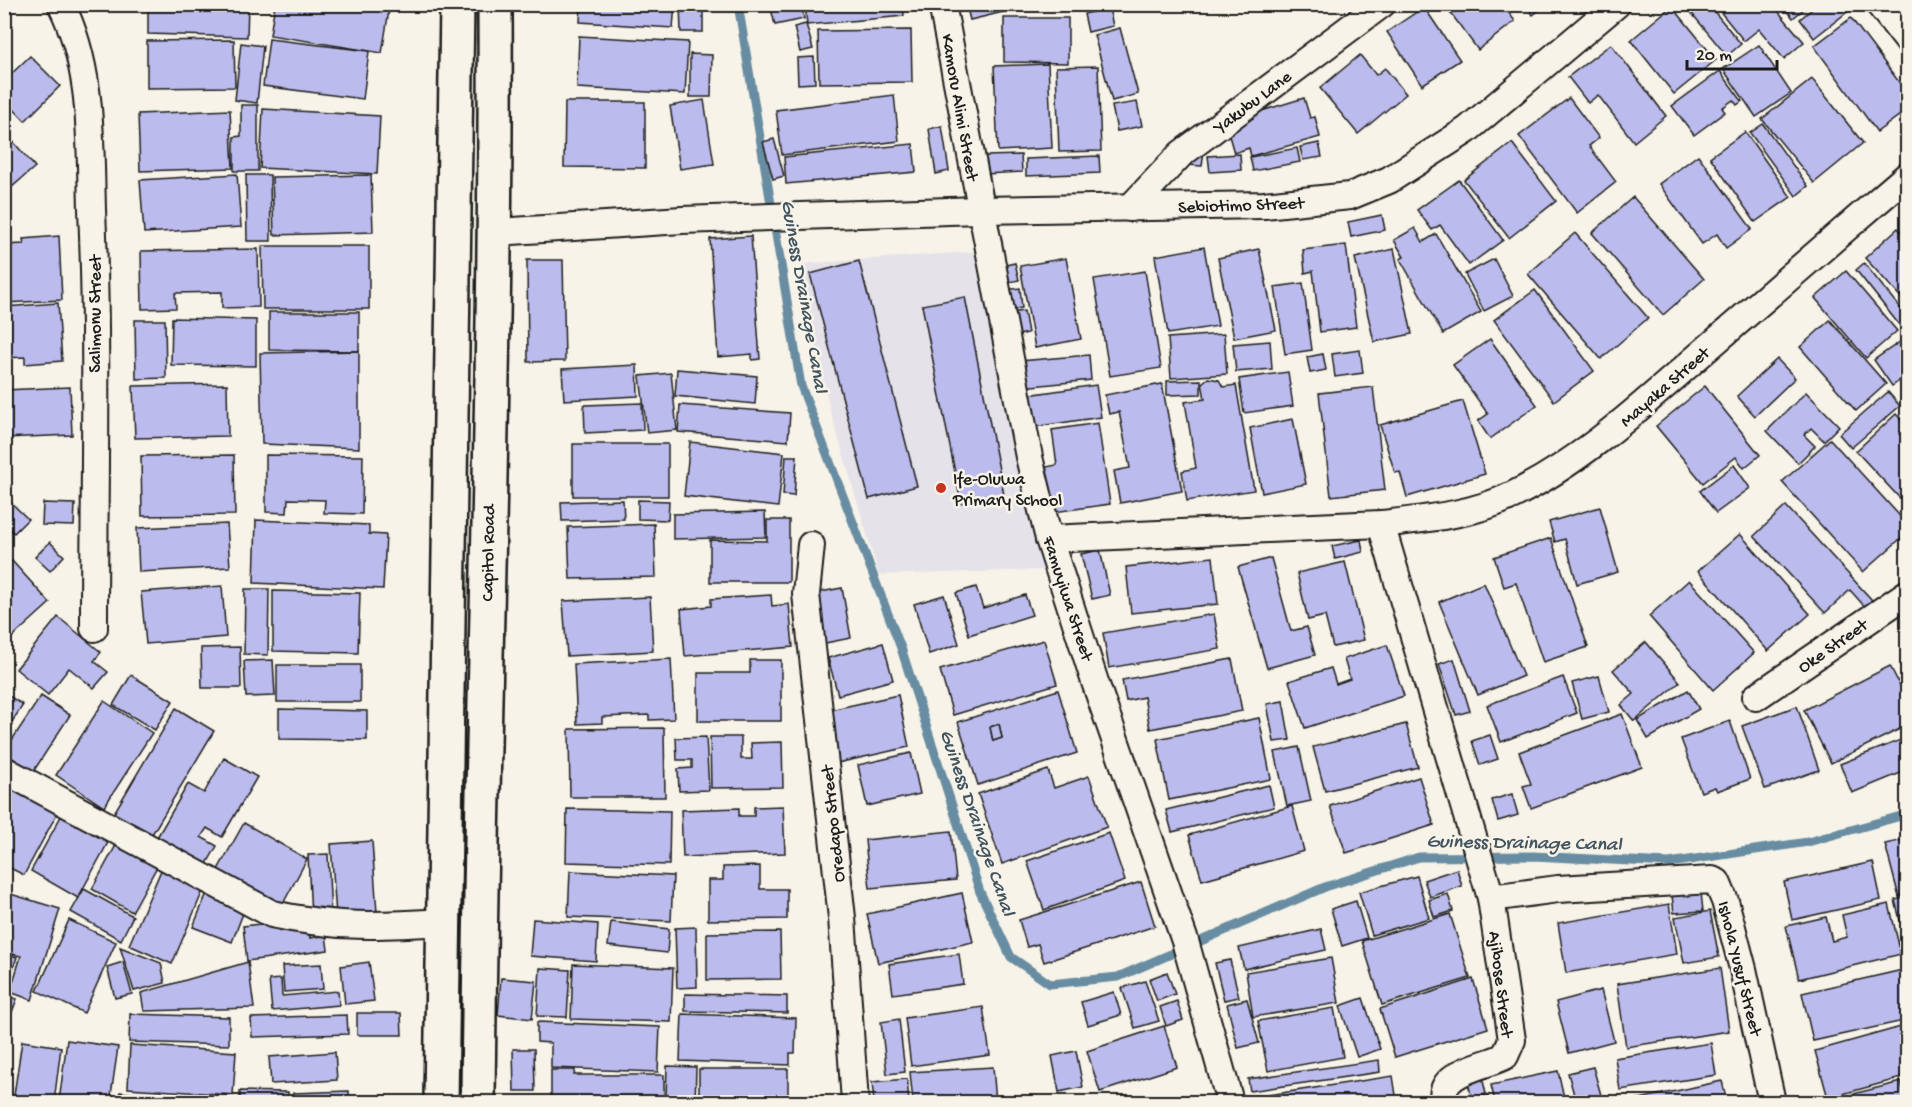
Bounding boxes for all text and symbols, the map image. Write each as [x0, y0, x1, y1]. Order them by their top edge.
street label: Kamoru Alimi Street [935, 32, 982, 184]
scale bar [1687, 33, 1777, 71]
text: 20 m [1696, 46, 1732, 67]
street label: Yakubu Lane [1209, 67, 1297, 140]
street label: Sebiotimo Street [1178, 194, 1306, 219]
water label: Guiness Drainage Canal [774, 198, 831, 396]
street label: Salimonu Street [86, 254, 107, 373]
street label: Mayaka Street [1617, 342, 1716, 432]
place label: Ife-Oluwa Primary School [952, 470, 1062, 512]
marker: Ife-Oluwa Primary School [934, 481, 948, 495]
street label: Capitol Road [478, 503, 501, 602]
street label: Famuyiwa Street [1036, 533, 1097, 665]
street label: Oke Street [1794, 614, 1874, 679]
water label: Guiness Drainage Canal [933, 727, 1019, 921]
street label: Oredapo Street [818, 763, 851, 883]
water label: Guiness Drainage Canal [1426, 831, 1623, 858]
street label: Ishola Yusuf Street [1712, 899, 1766, 1040]
street label: Ajibose Street [1483, 930, 1517, 1040]

